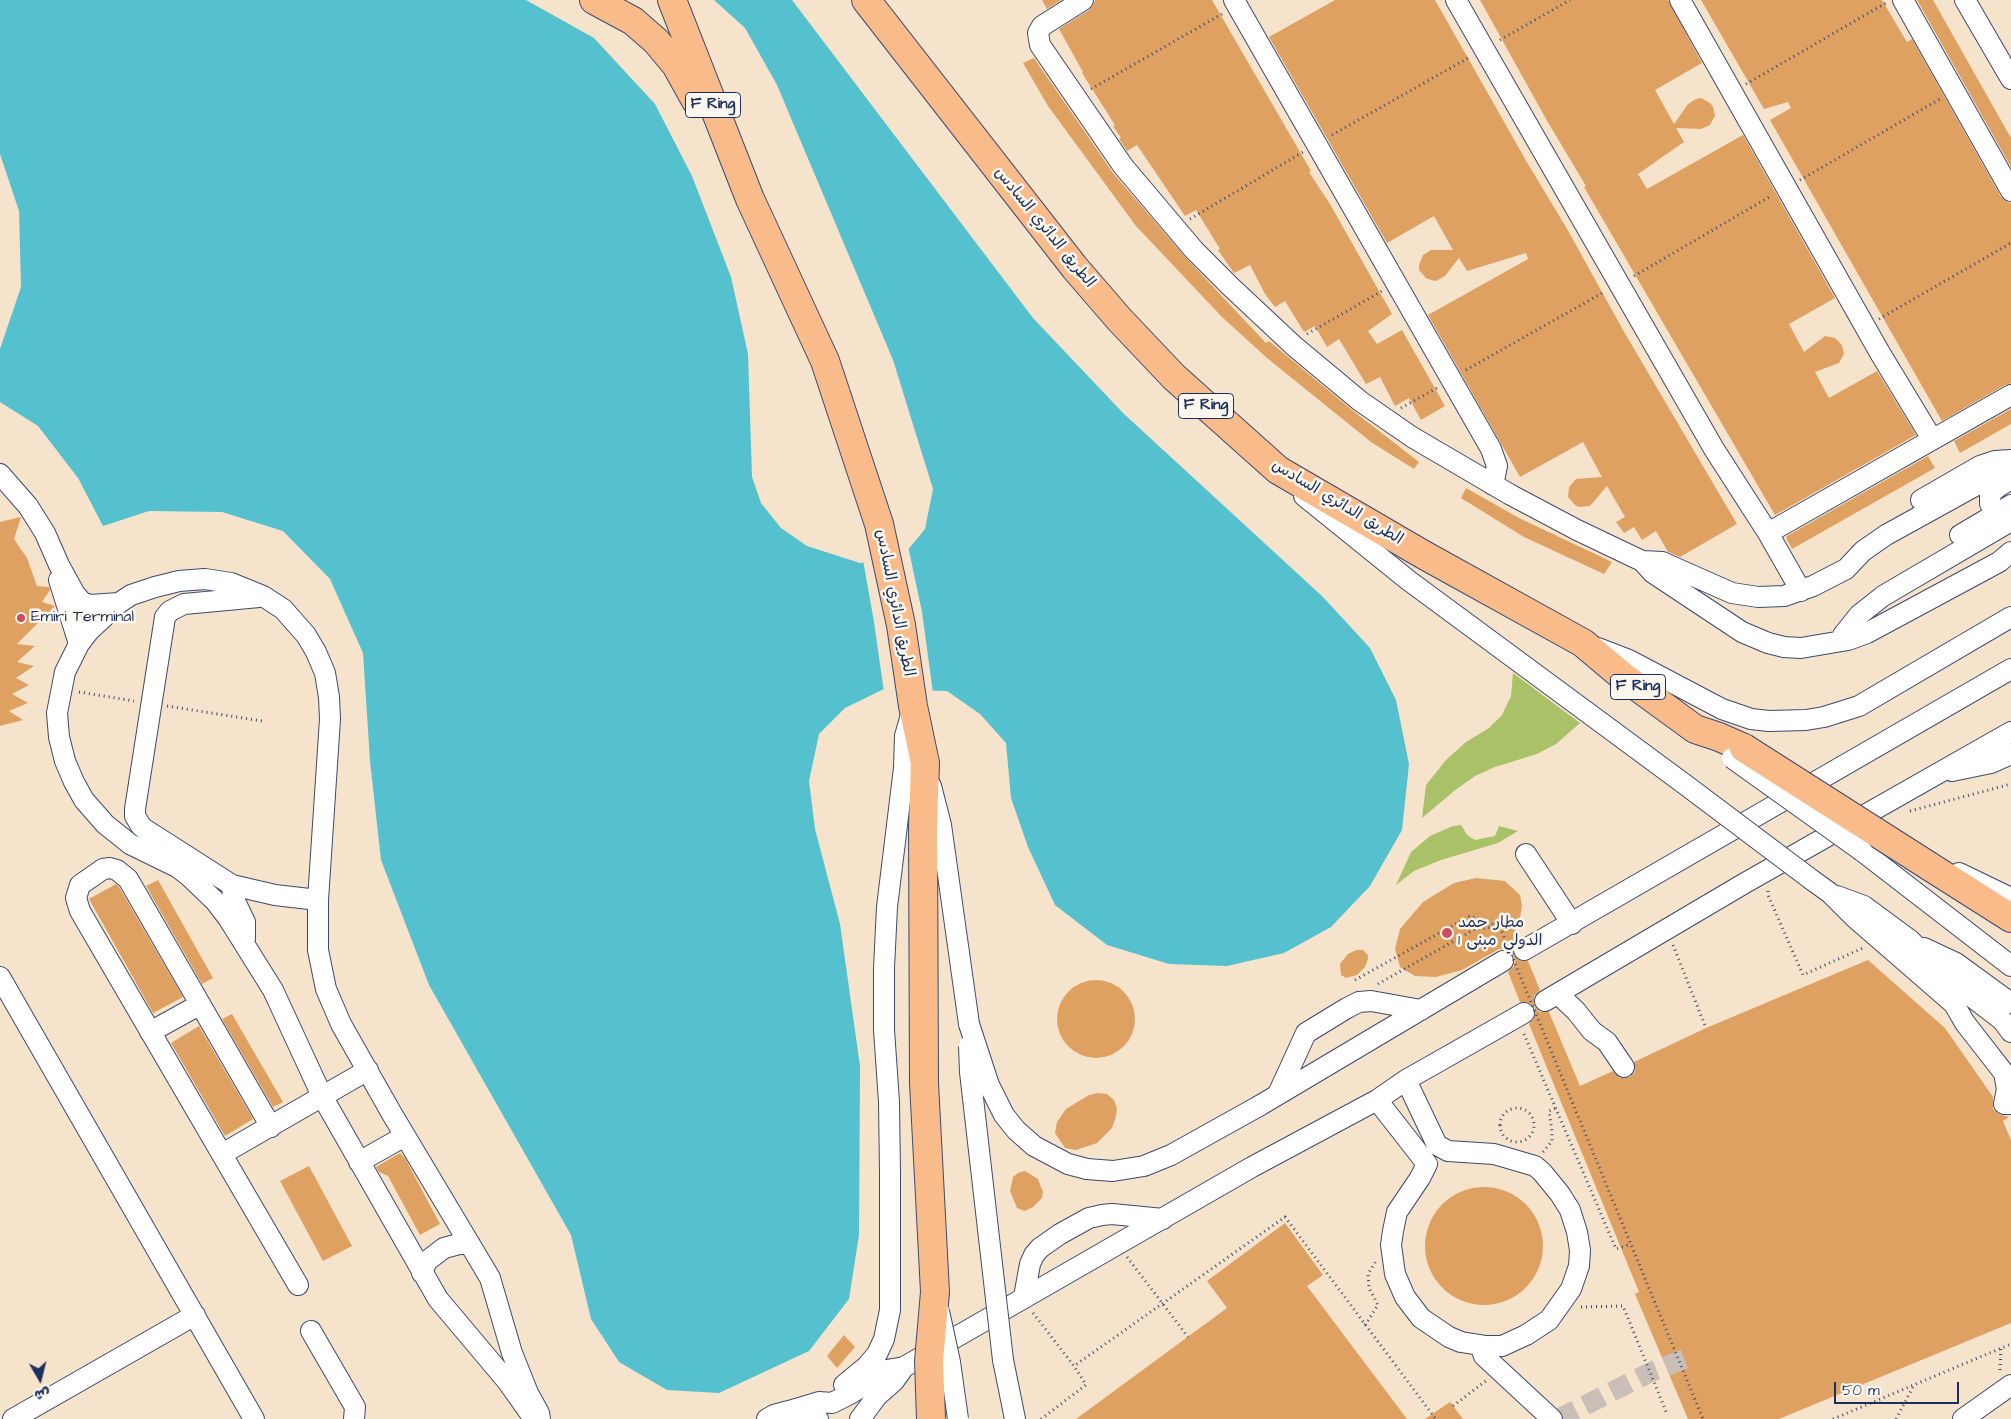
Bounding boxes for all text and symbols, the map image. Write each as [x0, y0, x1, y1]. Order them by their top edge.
road number: F Ring [686, 92, 740, 118]
street label: الطريق الدائري السادس [989, 164, 1099, 292]
road number: F Ring [1178, 394, 1234, 418]
street label: الطريق الدائري السادس [1268, 456, 1406, 550]
street label: الطريق الدائري السادس [870, 528, 918, 678]
place label: Emiri Terminal [31, 608, 134, 628]
marker: Emiri Terminal [15, 612, 27, 624]
road number: F Ring [1610, 674, 1666, 700]
place label: مطار حمد الدولي مبنى 1 [1458, 914, 1542, 952]
marker: مطار حمد الدولي مبنى 1 [1440, 926, 1454, 940]
north arrow [15, 1354, 65, 1404]
scale bar [1836, 1372, 1961, 1404]
text: 50 m [1842, 1380, 1880, 1401]
text: ش [33, 1383, 51, 1405]

